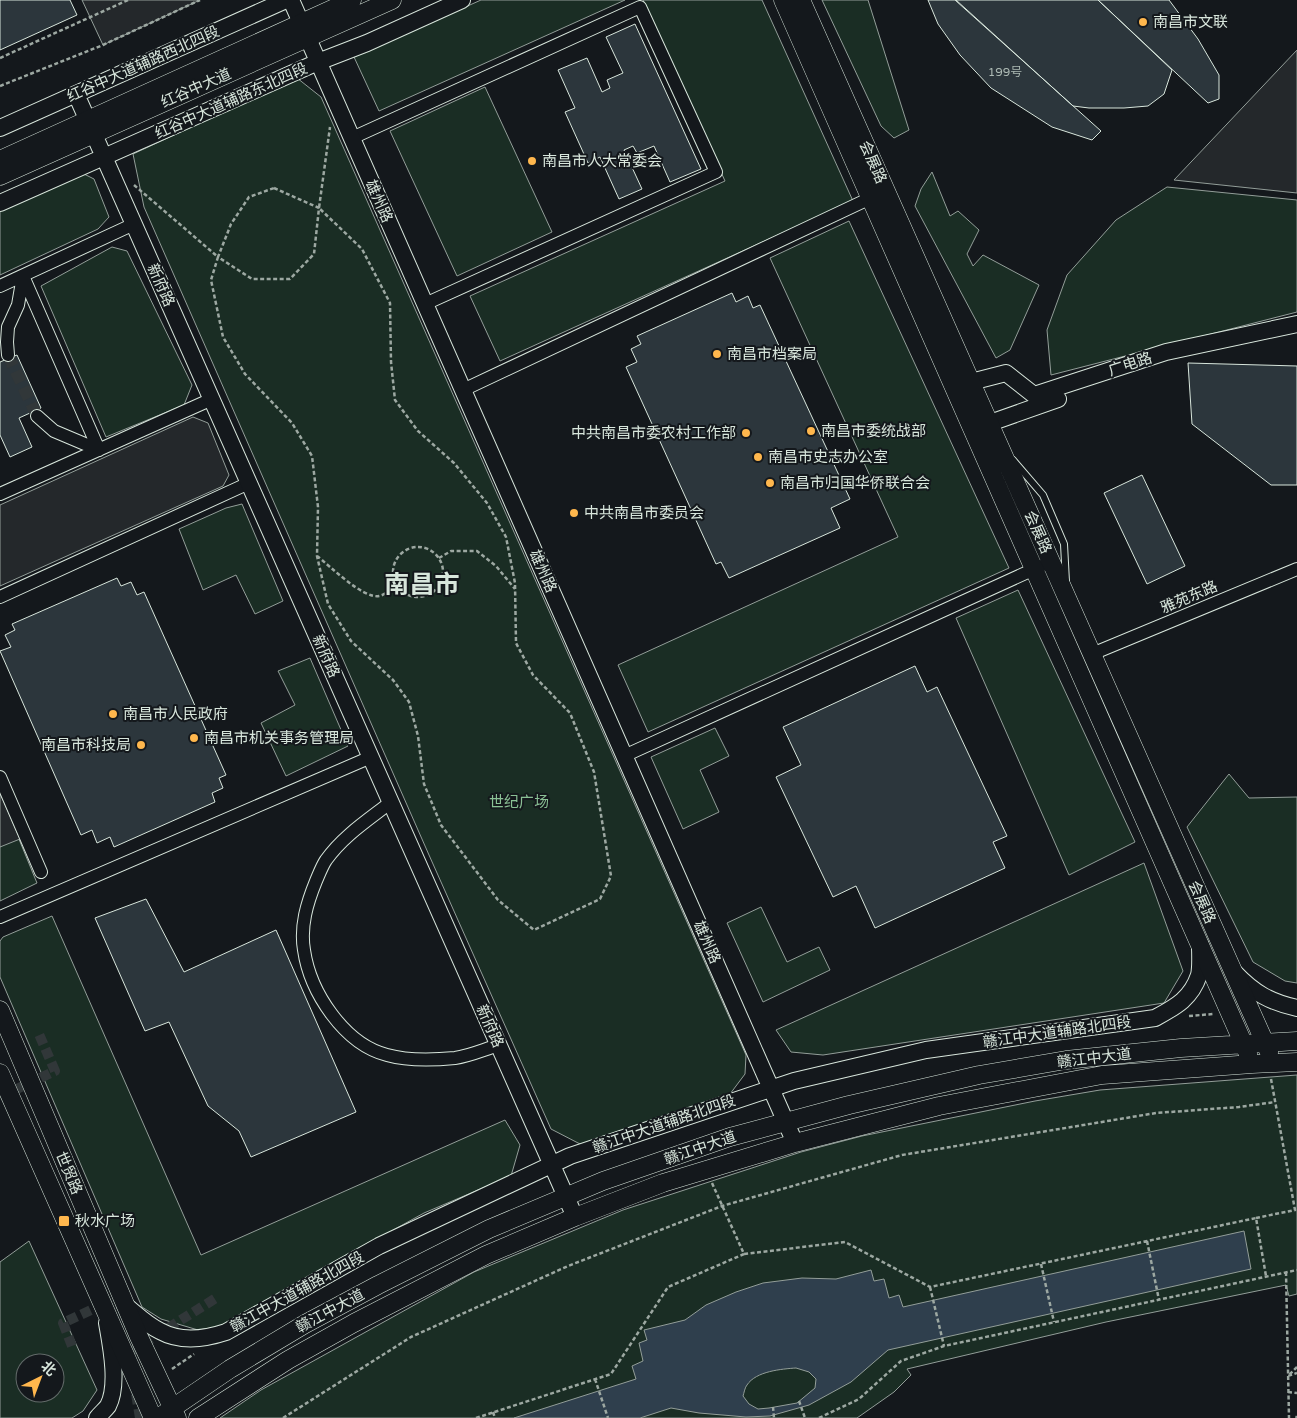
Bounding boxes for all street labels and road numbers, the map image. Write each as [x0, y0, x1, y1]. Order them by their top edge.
street label: 红谷中大道辅路西北四段 [64, 22, 222, 106]
street label: 红谷中大道辅路东北四段 [152, 59, 310, 143]
street label: 红谷中大道 [158, 65, 234, 111]
street label: 会展路 [856, 138, 890, 186]
street label: 雄州路 [362, 177, 396, 225]
street label: 新府路 [144, 261, 178, 309]
street label: 广电路 [1106, 348, 1154, 380]
street label: 会展路 [1021, 508, 1055, 556]
street label: 雄州路 [526, 547, 560, 595]
street label: 雅苑东路 [1158, 577, 1220, 617]
street label: 新府路 [309, 632, 343, 680]
street label: 会展路 [1185, 878, 1219, 926]
street label: 雄州路 [690, 918, 724, 966]
street label: 新府路 [473, 1002, 507, 1050]
street label: 赣江中大道辅路北四段 [981, 1013, 1133, 1051]
street label: 赣江中大道 [1056, 1044, 1132, 1072]
street label: 赣江中大道辅路北四段 [590, 1091, 738, 1157]
street label: 赣江中大道 [662, 1127, 738, 1169]
street label: 世贸路 [52, 1149, 86, 1197]
street label: 赣江中大道辅路北四段 [227, 1248, 367, 1336]
street label: 赣江中大道 [293, 1285, 367, 1337]

